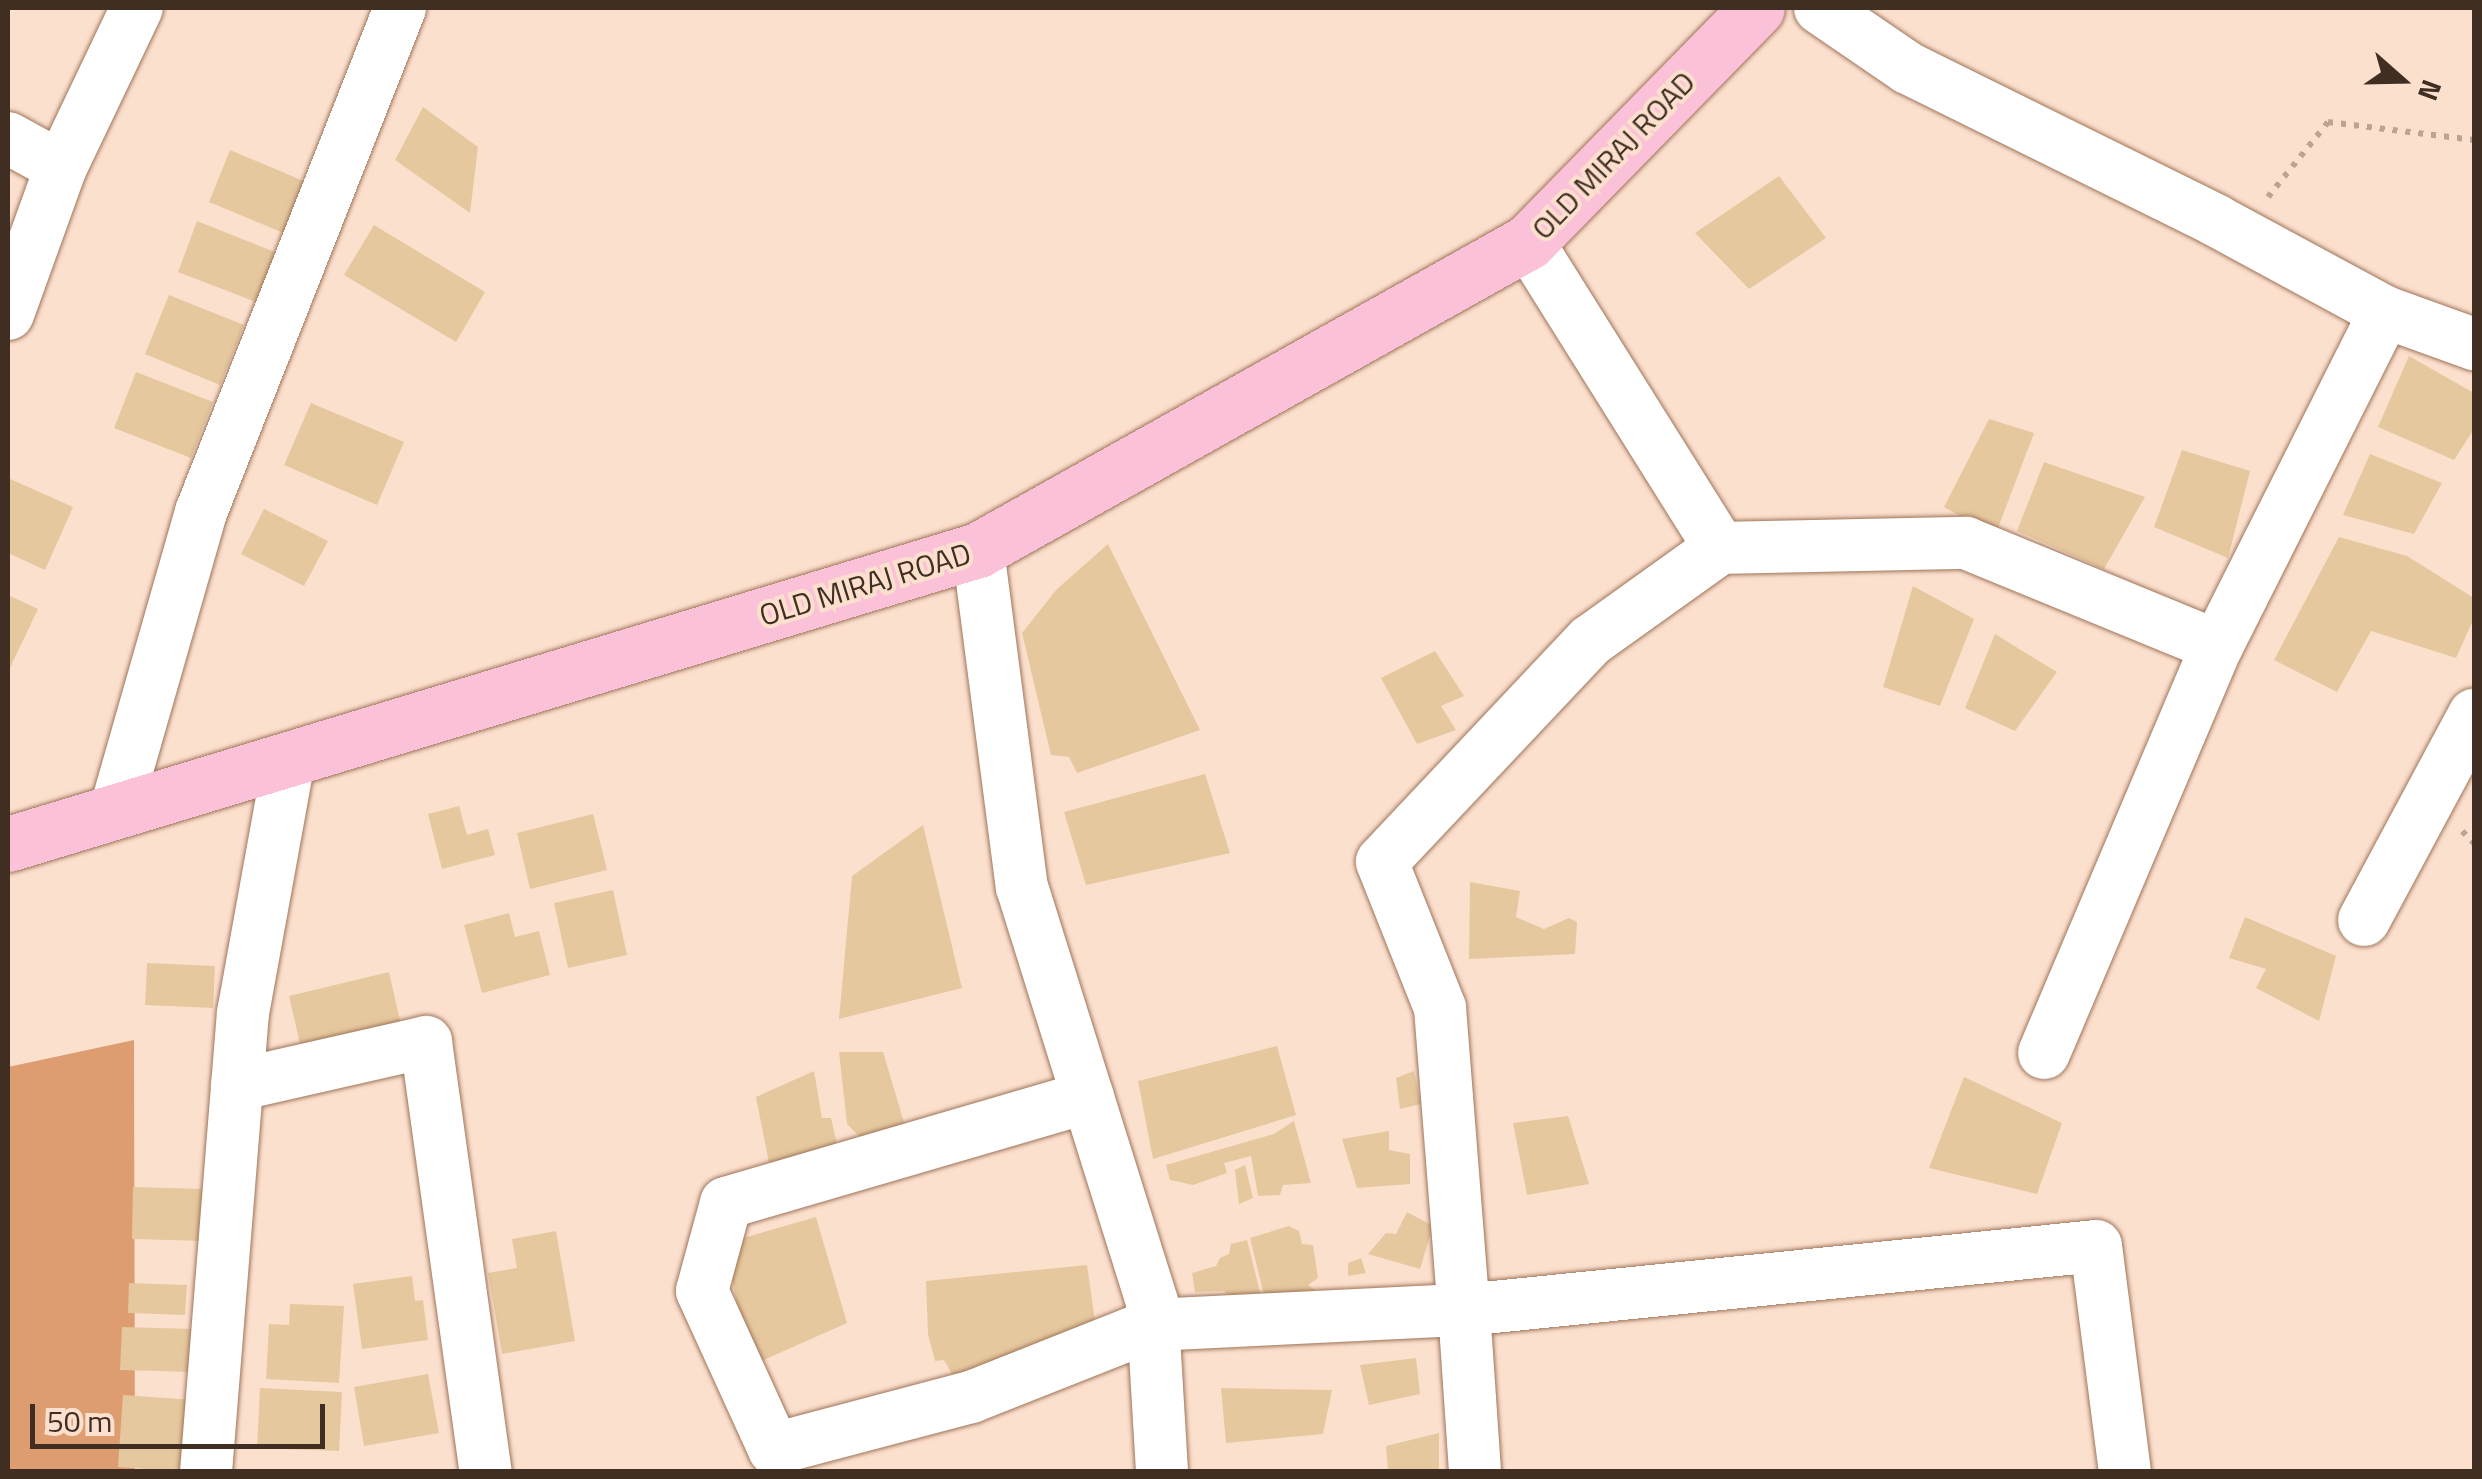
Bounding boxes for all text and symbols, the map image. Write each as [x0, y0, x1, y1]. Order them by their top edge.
north arrow [2352, 30, 2452, 130]
street label: OLD MIRAJ ROAD [1524, 64, 1702, 246]
text: N [2407, 74, 2454, 107]
street label: OLD MIRAJ ROAD [755, 535, 975, 633]
scale bar [35, 1384, 330, 1446]
text: 50 m [47, 1398, 112, 1444]

